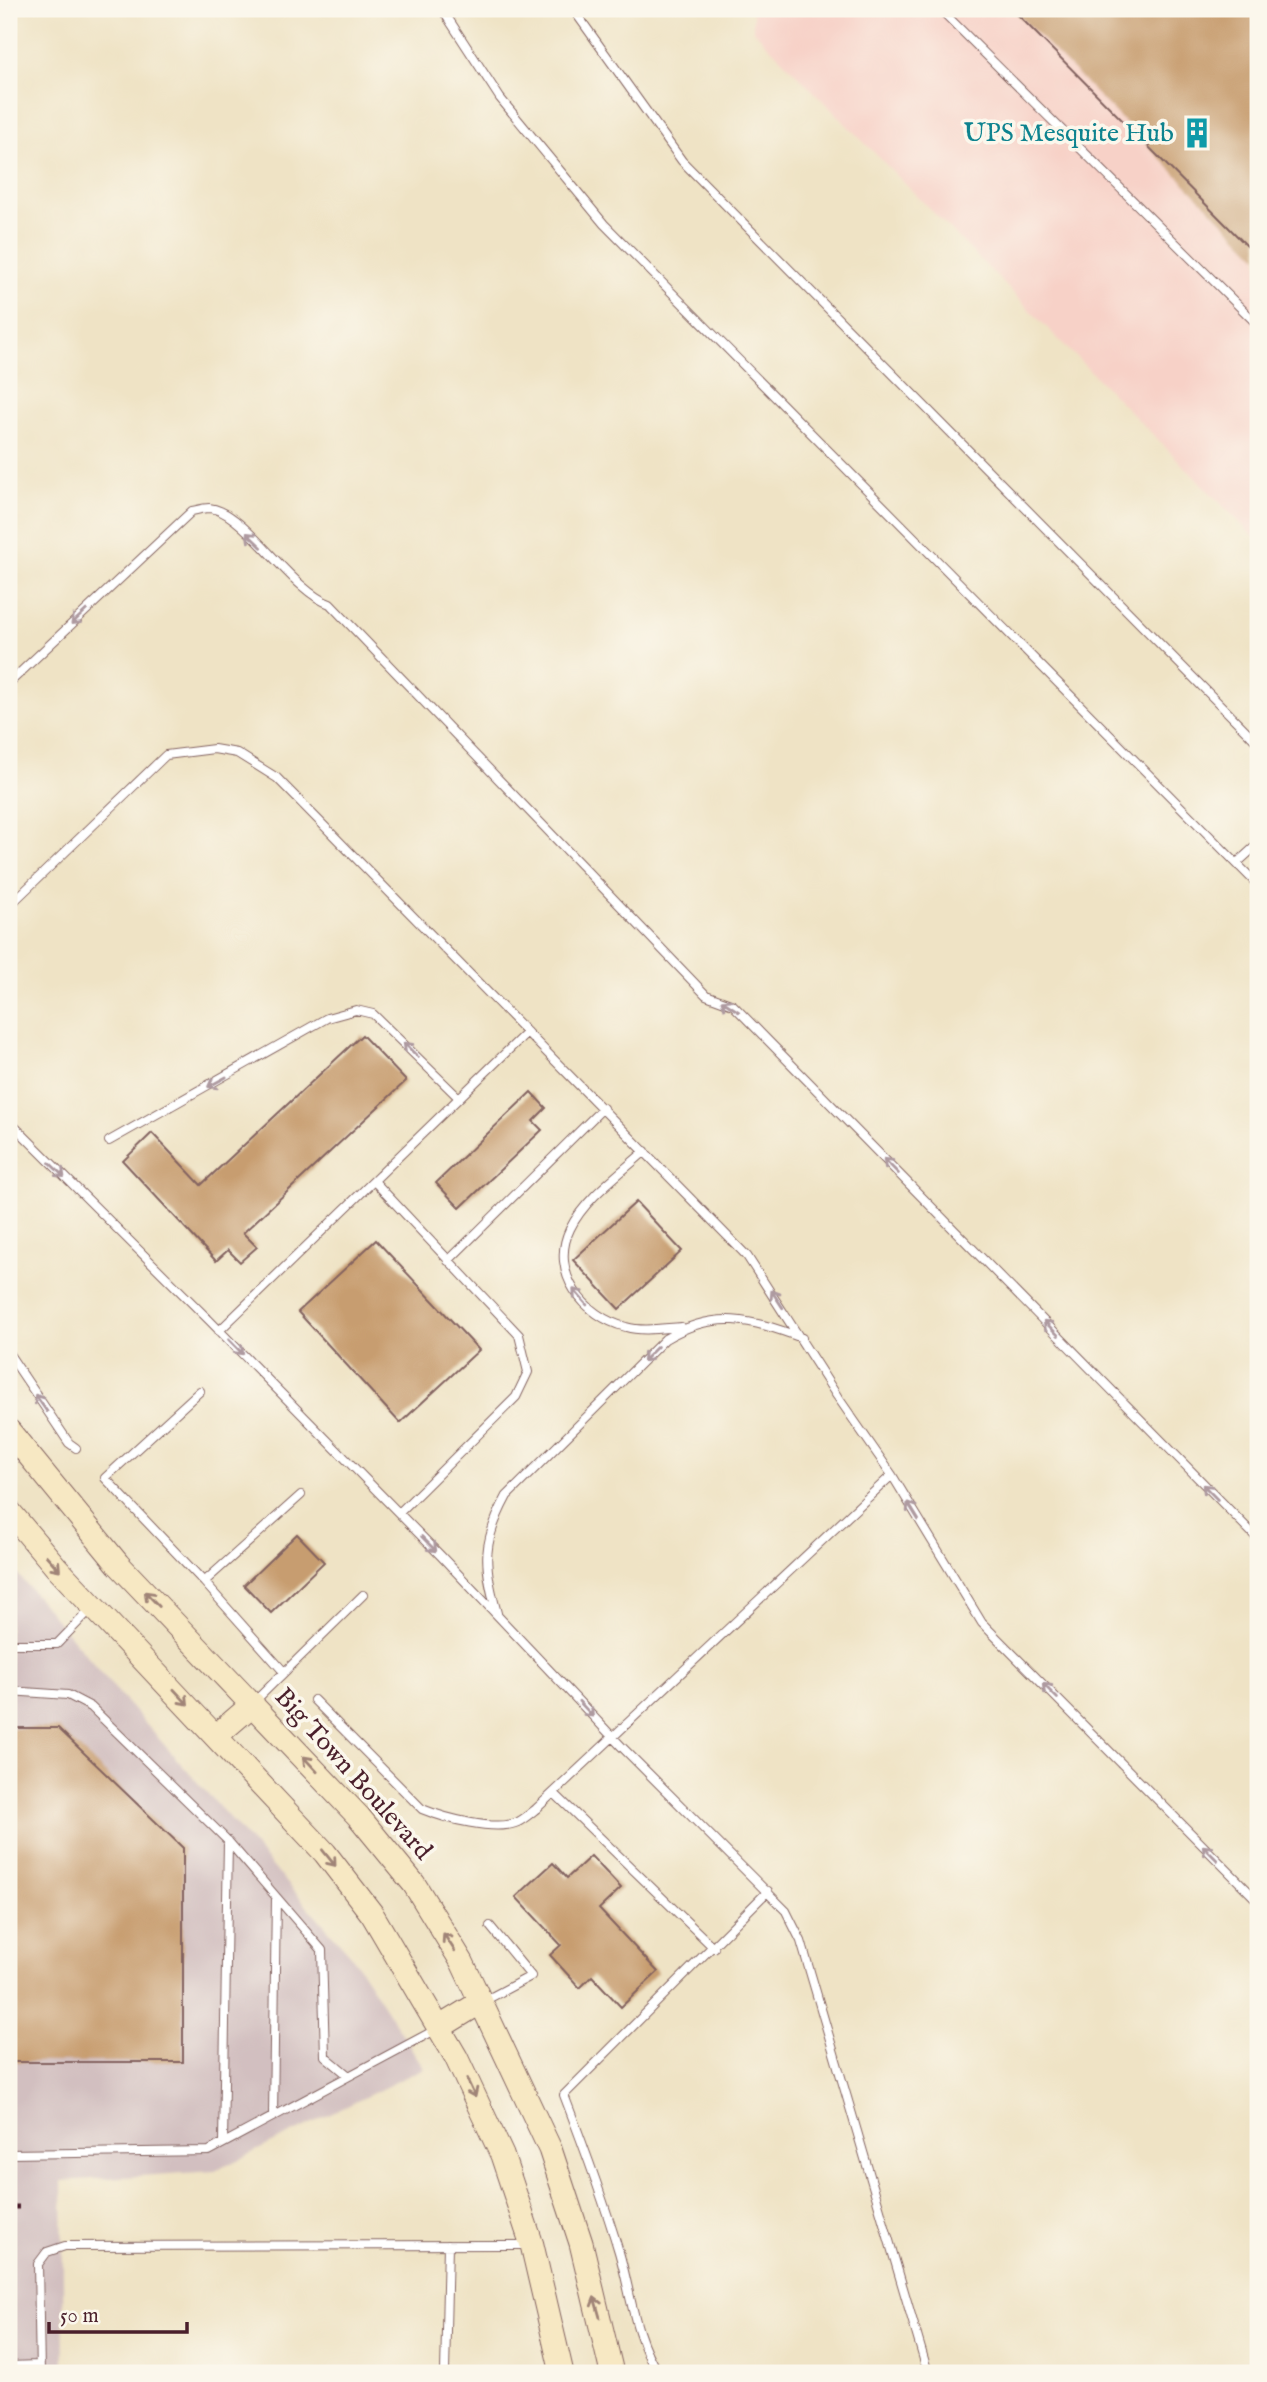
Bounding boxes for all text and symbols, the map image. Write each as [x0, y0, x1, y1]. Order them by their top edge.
building icon: UPS Mesquite Hub [1180, 116, 1214, 150]
place label: UPS Mesquite Hub [964, 117, 1174, 150]
one-way arrow [246, 531, 263, 548]
one-way arrow [71, 608, 88, 625]
one-way arrow [721, 999, 740, 1014]
one-way arrow [403, 1041, 420, 1058]
one-way arrow [207, 1076, 227, 1090]
one-way arrow [883, 1158, 900, 1175]
one-way arrow [48, 1161, 65, 1178]
one-way arrow [572, 1289, 588, 1307]
one-way arrow [770, 1290, 784, 1310]
one-way arrow [1043, 1320, 1060, 1337]
one-way arrow [227, 1338, 244, 1355]
one-way arrow [641, 1345, 658, 1362]
one-way arrow [34, 1393, 48, 1413]
one-way arrow [1201, 1483, 1218, 1500]
one-way arrow [905, 1502, 919, 1522]
one-way arrow [421, 1536, 438, 1553]
one-way arrow [44, 1554, 61, 1571]
one-way arrow [144, 1591, 161, 1608]
street label: Big Town Boulevard [267, 1681, 439, 1867]
one-way arrow [1042, 1683, 1059, 1700]
one-way arrow [173, 1688, 190, 1705]
one-way arrow [577, 1700, 594, 1718]
one-way arrow [301, 1756, 318, 1773]
one-way arrow [1202, 1844, 1219, 1861]
one-way arrow [321, 1849, 336, 1867]
one-way arrow [442, 1933, 456, 1953]
one-way arrow [465, 2077, 478, 2099]
scale bar [49, 2291, 187, 2335]
one-way arrow [590, 2296, 603, 2318]
text: 50 m [60, 2303, 99, 2330]

